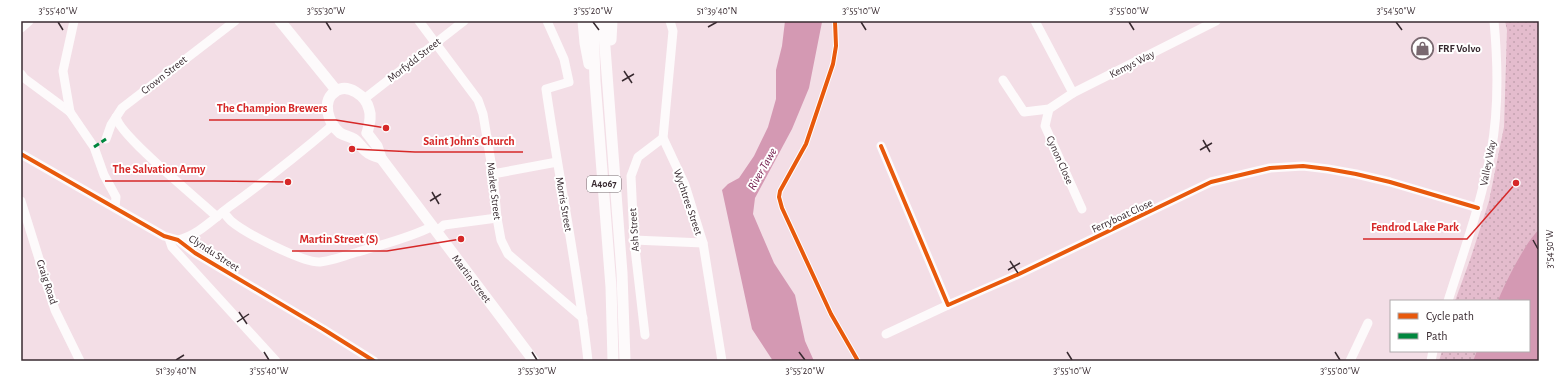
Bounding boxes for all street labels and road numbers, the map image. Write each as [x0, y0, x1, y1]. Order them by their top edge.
street label: Morfydd Street [385, 36, 443, 84]
street label: Kemys Way [1108, 48, 1157, 80]
street label: Crown Street [139, 53, 189, 96]
street label: Cynon Close [1044, 134, 1076, 186]
street label: Valley Way [1478, 139, 1498, 187]
street label: Market Street [485, 161, 503, 221]
street label: Wychtree Street [672, 168, 705, 237]
street label: Morris Street [554, 176, 574, 233]
road number: A4067 [587, 176, 621, 192]
street label: Ferryboat Close [1090, 197, 1154, 235]
street label: Ash Street [627, 207, 641, 252]
street label: Clyndu Street [187, 233, 242, 274]
street label: Martin Street [450, 253, 494, 305]
street label: Graig Road [35, 258, 60, 306]

